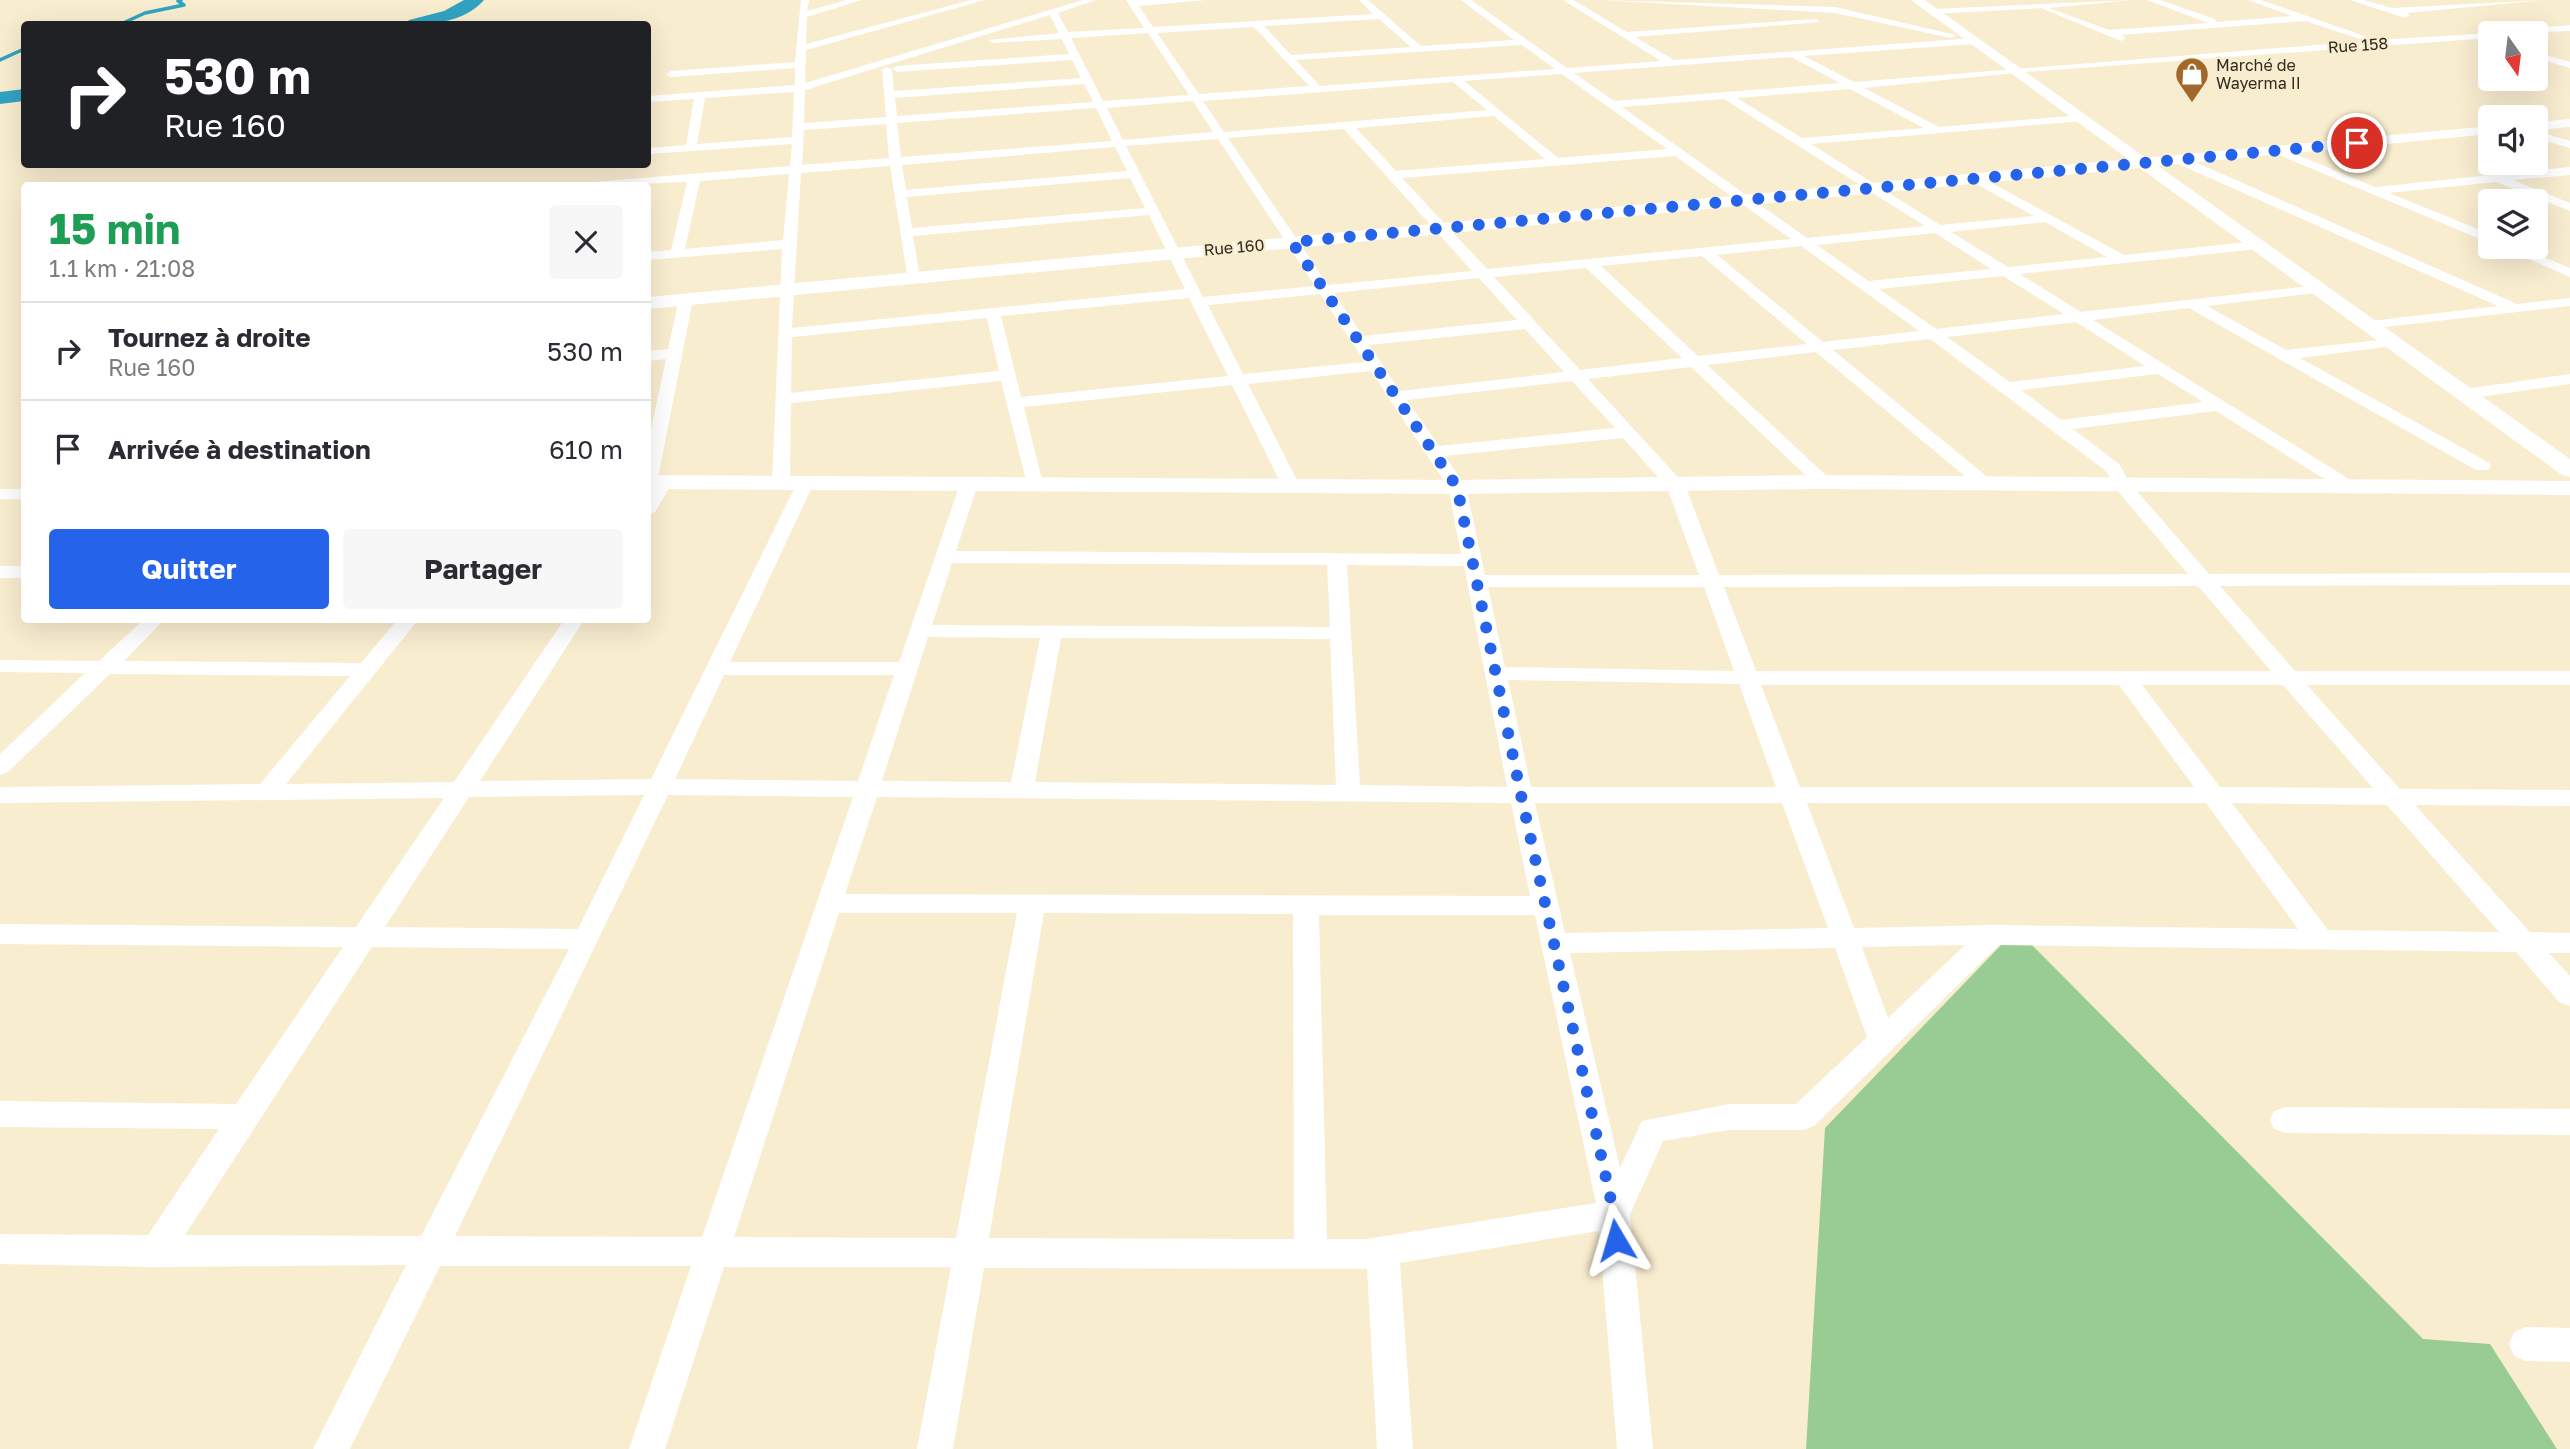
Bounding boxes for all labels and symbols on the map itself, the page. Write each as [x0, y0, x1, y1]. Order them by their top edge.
north arrow [2478, 21, 2548, 91]
street label: Rue 158 [2327, 33, 2389, 57]
shop icon: Marché de Wayerma II [2173, 55, 2211, 104]
place label: Marché de Wayerma II [2216, 55, 2301, 93]
pin [2327, 113, 2387, 173]
street label: Rue 160 [1203, 234, 1265, 260]
position arrow [1579, 1203, 1653, 1277]

